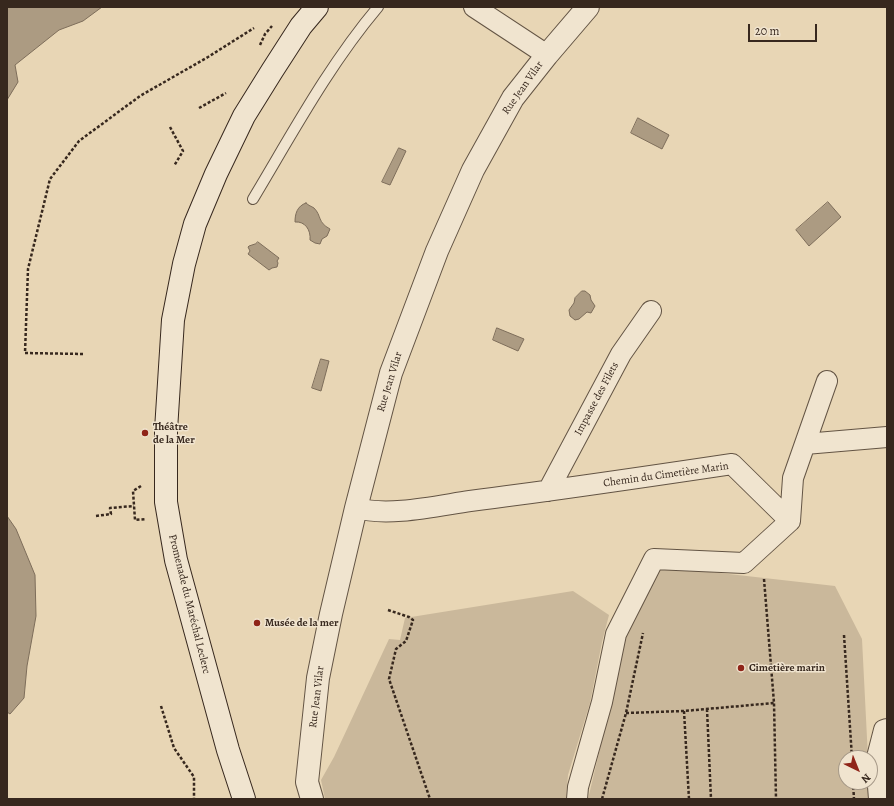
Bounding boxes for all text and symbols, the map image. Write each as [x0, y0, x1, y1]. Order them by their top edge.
scale bar [750, 16, 819, 42]
text: 20 m [755, 23, 779, 39]
street label: Rue Jean Vilar [500, 59, 546, 117]
street label: Rue Jean Vilar [375, 350, 405, 414]
street label: Impasse des Filets [572, 360, 622, 438]
place label: Théâtre de la Mer [153, 420, 195, 446]
marker: Théâtre de la Mer [140, 428, 150, 438]
street label: Chemin du Cimetière Marin [602, 460, 730, 490]
street label: Promenade du Maréchal Leclerc [165, 533, 213, 675]
place label: Musée de la mer [265, 616, 338, 630]
marker: Musée de la mer [252, 618, 262, 628]
place label: Cimetière marin [749, 661, 825, 675]
marker: Cimetière marin [736, 663, 746, 673]
street label: Rue Jean Vilar [307, 665, 327, 729]
north arrow [838, 750, 878, 790]
text: N [858, 770, 874, 787]

